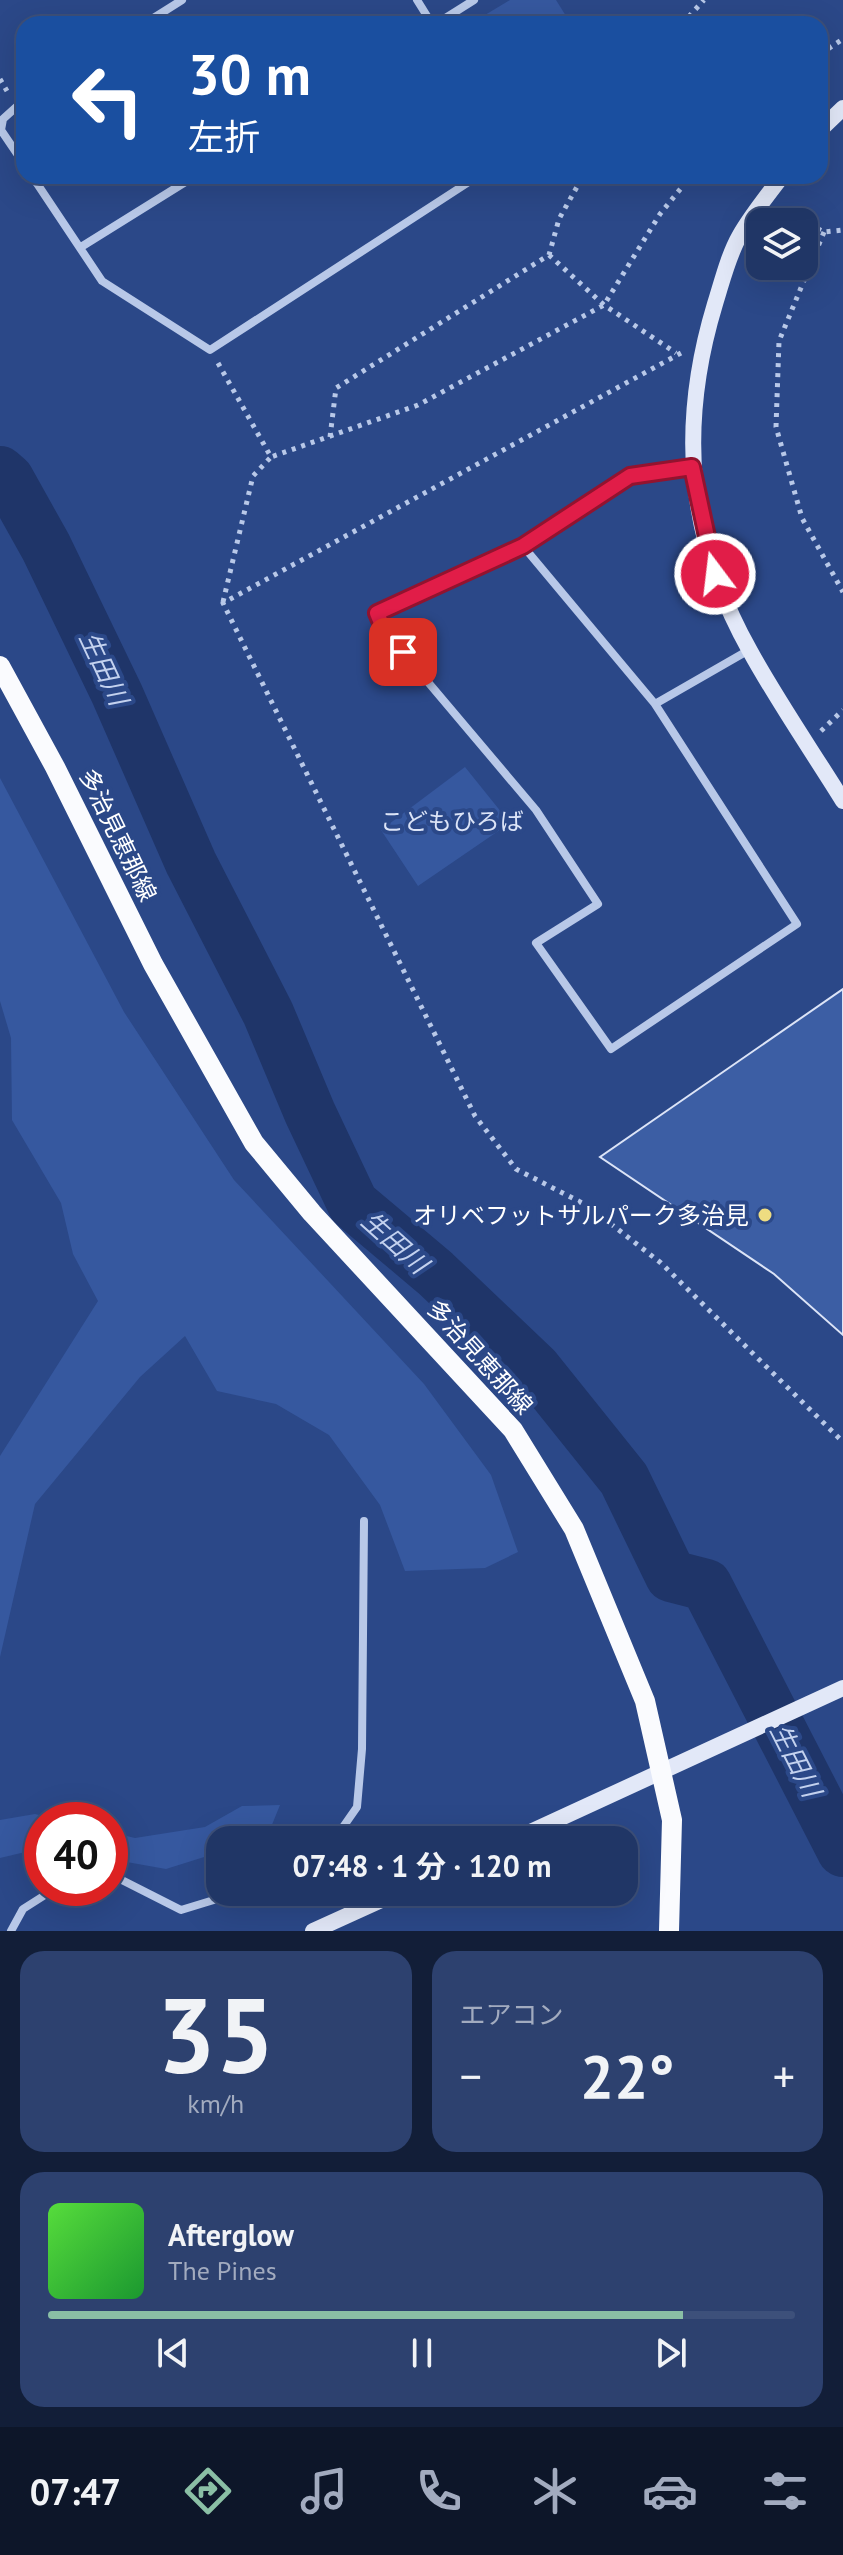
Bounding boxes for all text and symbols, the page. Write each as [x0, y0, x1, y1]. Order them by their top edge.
text: 30 m [188, 38, 311, 110]
icon: left [56, 48, 160, 152]
text: 左折 [188, 113, 260, 160]
map controls [746, 208, 818, 280]
button: layers [746, 208, 818, 280]
position arrow [673, 532, 757, 616]
pin [369, 618, 437, 686]
water label: 生田川 [73, 626, 137, 713]
icon: arrive [381, 630, 425, 674]
street label: 多治見恵那線 [73, 763, 163, 907]
park label: こどもひろば [380, 806, 524, 837]
place label: オリベフットサルパーク多治見 [413, 1200, 749, 1231]
water label: 生田川 [355, 1204, 437, 1282]
marker: オリベフットサルパーク多治見 [756, 1206, 774, 1224]
street label: 多治見恵那線 [420, 1293, 540, 1421]
water label: 生田川 [764, 1718, 830, 1805]
speed limit sign: 40 [24, 1802, 128, 1906]
text: 07:48 · 1 分 · 120 m [292, 1846, 552, 1885]
text: 35 [157, 1967, 275, 2102]
text: エアコン [460, 1998, 564, 2031]
text: 22° [580, 2037, 674, 2115]
text: − [460, 2047, 482, 2104]
text: + [773, 2047, 795, 2104]
text: km/h [187, 2087, 244, 2120]
text: Afterglow [168, 2215, 294, 2254]
text: The Pines [168, 2254, 277, 2287]
icon: previous [151, 2331, 195, 2375]
icon: pause [400, 2331, 444, 2375]
icon: next [649, 2331, 693, 2375]
icon: directions [180, 2463, 236, 2519]
icon: music [296, 2463, 352, 2519]
icon: phone [411, 2463, 467, 2519]
icon: climate [527, 2463, 583, 2519]
icon: car [642, 2463, 698, 2519]
icon: filters [757, 2463, 813, 2519]
text: 07:47 [30, 2468, 121, 2515]

